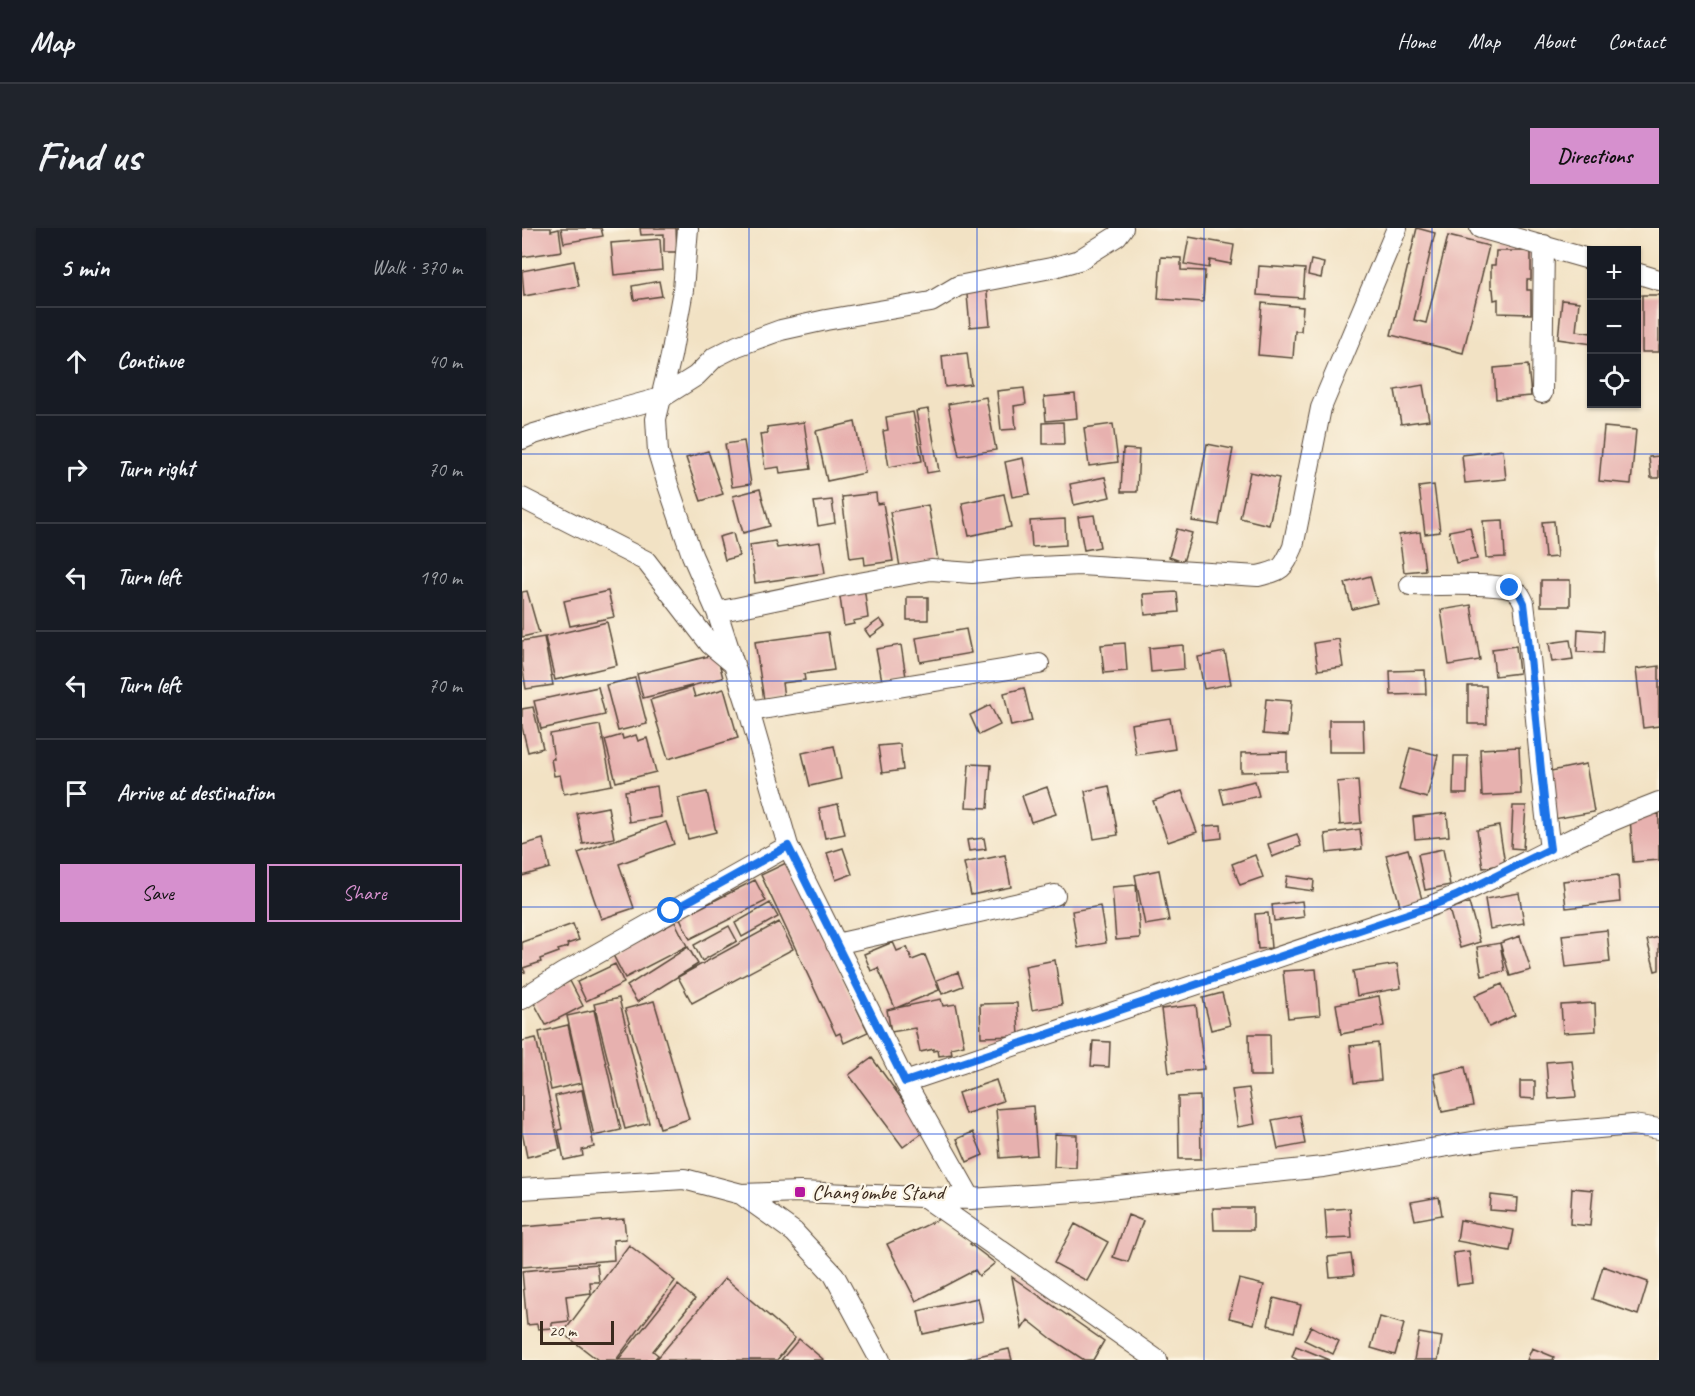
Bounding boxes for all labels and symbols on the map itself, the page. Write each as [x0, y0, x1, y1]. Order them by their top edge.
route end [1496, 574, 1522, 600]
route start [657, 897, 683, 923]
place label: Chang'ombe Stand [812, 1179, 948, 1205]
marker: Chang'ombe Stand [793, 1185, 807, 1199]
scale bar [540, 1318, 614, 1346]

